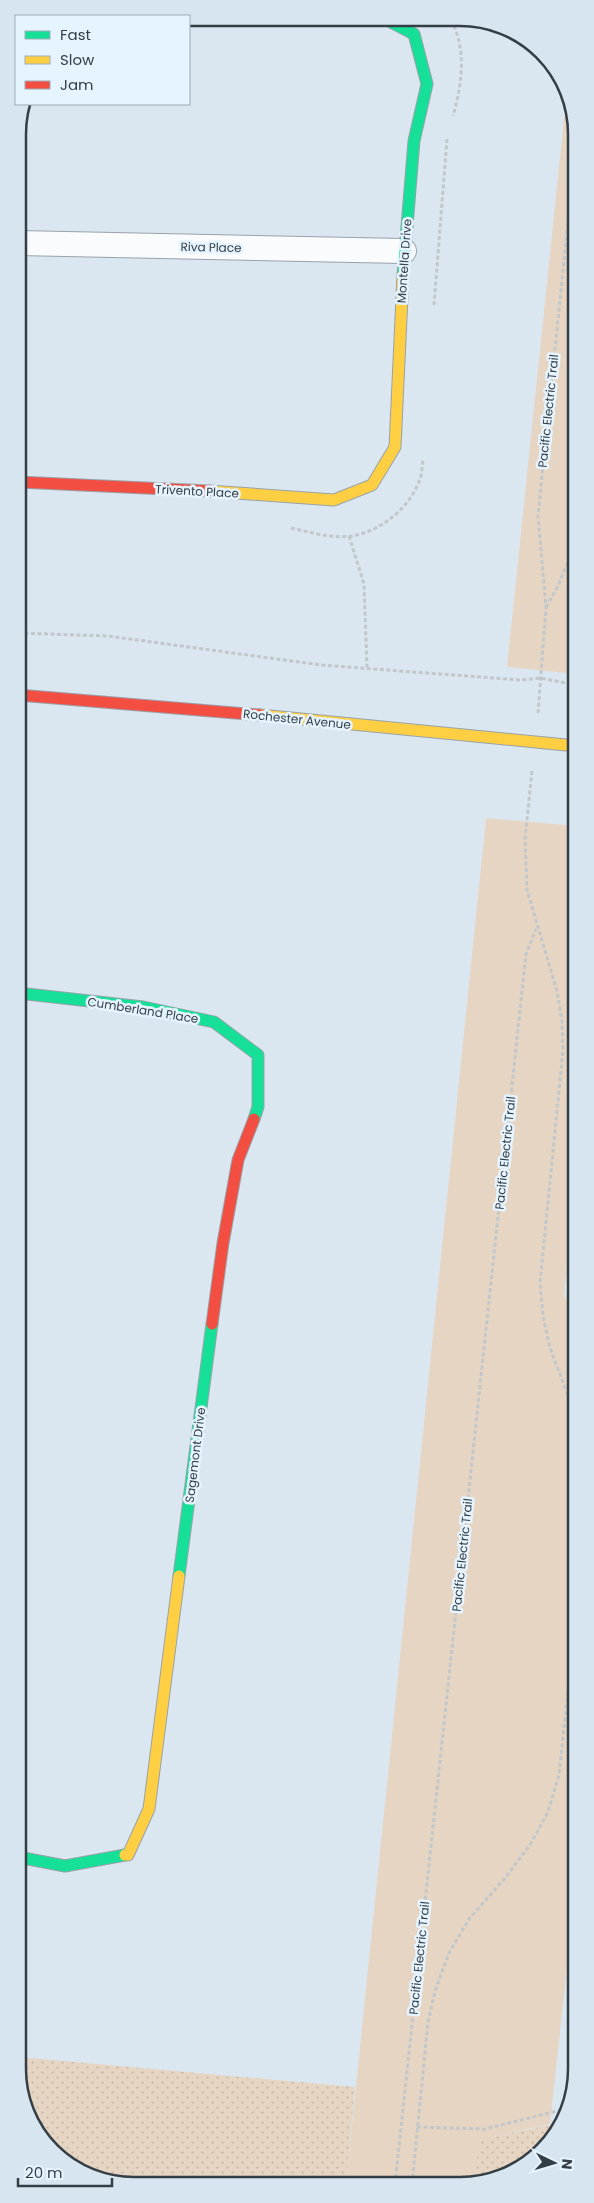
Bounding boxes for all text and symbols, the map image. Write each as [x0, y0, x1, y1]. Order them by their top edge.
legend [15, 15, 190, 105]
text: Fast [60, 24, 91, 45]
text: Slow [60, 49, 95, 70]
text: Jam [60, 74, 94, 95]
street label: Montella Drive [393, 218, 415, 304]
street label: Riva Place [180, 238, 242, 256]
street label: Pacific Electric Trail [534, 353, 562, 468]
street label: Trivento Place [155, 480, 239, 502]
street label: Rochester Avenue [242, 705, 352, 733]
street label: Cumberland Place [86, 993, 200, 1027]
street label: Pacific Electric Trail [491, 1095, 519, 1210]
street label: Sagemont Drive [181, 1406, 209, 1504]
street label: Pacific Electric Trail [448, 1497, 476, 1612]
street label: Pacific Electric Trail [405, 1900, 433, 2015]
north arrow [529, 2138, 579, 2188]
scale bar [18, 2156, 111, 2188]
text: N [557, 2158, 577, 2170]
text: 20 m [25, 2162, 63, 2183]

